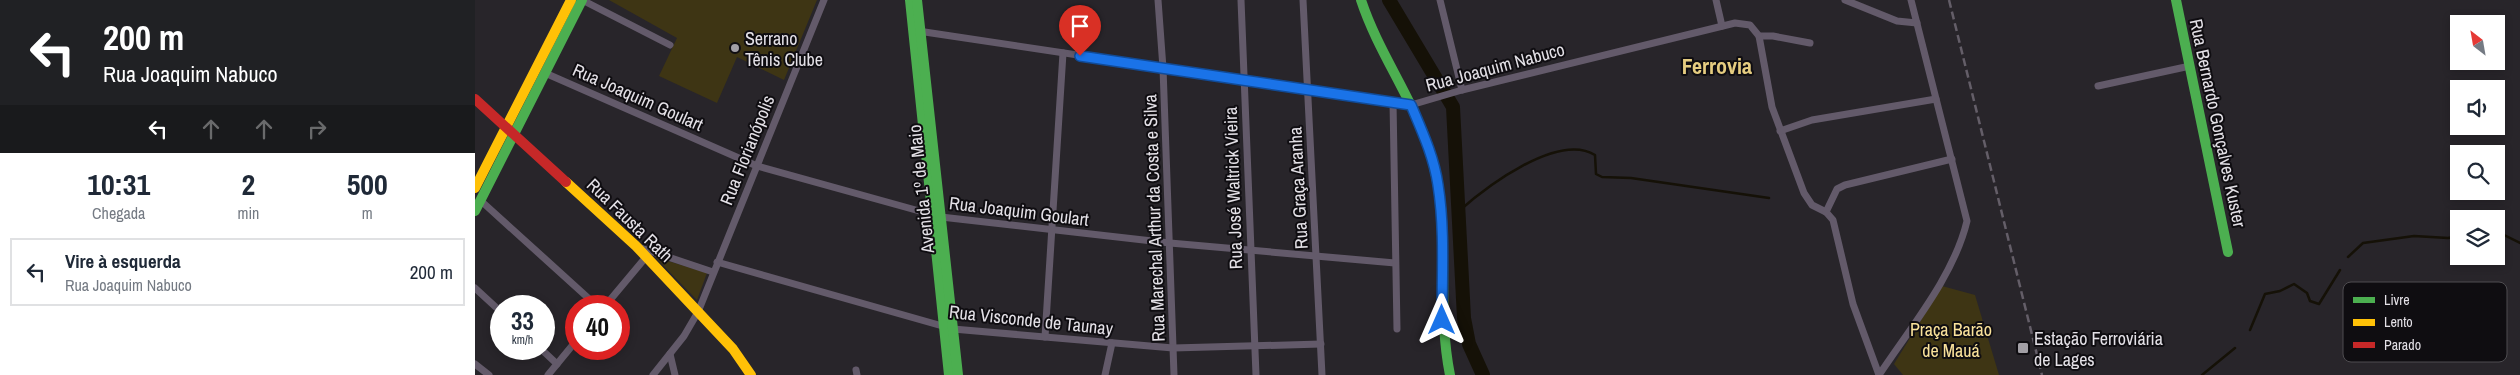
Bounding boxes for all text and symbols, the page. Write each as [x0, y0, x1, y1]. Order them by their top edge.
pin [1059, 5, 1101, 56]
icon: arrive [1066, 12, 1094, 40]
text: 200 m [103, 14, 184, 61]
north arrow [2450, 15, 2505, 70]
map controls [2450, 15, 2505, 265]
street label: Rua Bernardo Gonçalves Kuster [2184, 16, 2252, 230]
icon: left [20, 20, 85, 85]
place label: Serrano Tênis Clube [745, 26, 823, 72]
street label: Rua Joaquim Nabuco [1423, 36, 1567, 98]
marker: Serrano Tênis Clube [729, 42, 741, 54]
district label: Ferrovia [1682, 51, 1752, 81]
street label: Rua Joaquim Goulart [569, 57, 707, 137]
text: Rua Joaquim Nabuco [103, 59, 277, 89]
button: sound [2450, 80, 2505, 135]
street label: Rua Florianópolis [714, 91, 780, 209]
street label: Rua Marechal Arthur da Costa e Silva [1137, 94, 1171, 342]
street label: Rua José Waltrick Vieira [1218, 106, 1248, 270]
icon: left [144, 115, 172, 143]
icon: ahead [197, 115, 225, 143]
icon: ahead [250, 115, 278, 143]
icon: right [303, 115, 331, 143]
street label: Avenida 1º de Maio [902, 124, 940, 255]
street label: Rua Graça Aranha [1282, 126, 1314, 250]
button: search [2450, 145, 2505, 200]
text: 10:31 [87, 164, 150, 204]
text: 2 [242, 164, 255, 204]
text: 500 [347, 164, 388, 204]
street label: Rua Fausta Rath [581, 172, 679, 268]
street label: Rua Joaquim Goulart [948, 190, 1090, 232]
text: Chegada [92, 202, 145, 224]
text: min [237, 202, 259, 224]
text: m [362, 202, 373, 224]
button: layers [2450, 210, 2505, 265]
text: Vire à esquerda [65, 248, 181, 274]
icon: left [22, 258, 50, 286]
text: 200 m [410, 259, 453, 285]
text: Rua Joaquim Nabuco [65, 274, 192, 296]
legend [2343, 282, 2507, 362]
text: Livre [2384, 291, 2410, 309]
position arrow [1415, 293, 1467, 345]
speed limit sign: 40 [565, 295, 630, 360]
street label: Rua Visconde de Taunay [948, 299, 1115, 341]
text: 33 [511, 304, 534, 338]
text: Lento [2384, 313, 2413, 331]
park label: Praça Barão de Mauá [1910, 317, 1992, 363]
place label: Estação Ferroviária de Lages [2034, 326, 2163, 372]
text: km/h [512, 332, 533, 348]
text: Parado [2384, 336, 2421, 354]
marker: Estação Ferroviária de Lages [2016, 341, 2030, 355]

